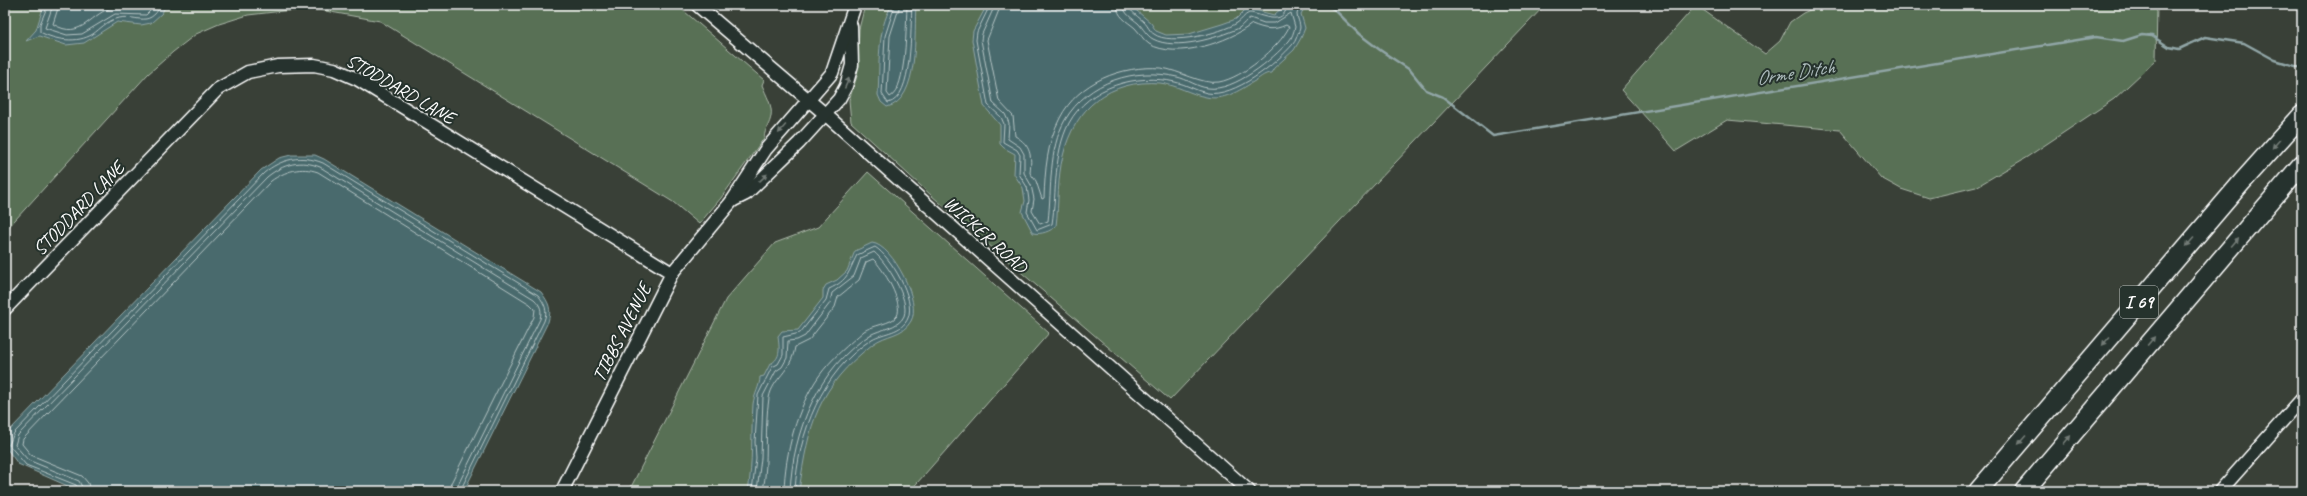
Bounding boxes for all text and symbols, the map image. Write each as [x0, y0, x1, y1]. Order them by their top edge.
street label: STODDARD LANE [342, 48, 462, 131]
water label: Orme Ditch [1754, 54, 1838, 91]
one-way arrow [844, 77, 850, 88]
one-way arrow [778, 124, 787, 134]
one-way arrow [2271, 139, 2280, 149]
street label: STODDARD LANE [28, 155, 132, 261]
one-way arrow [758, 173, 768, 183]
street label: WICKER ROAD [939, 191, 1034, 280]
one-way arrow [2231, 236, 2240, 247]
one-way arrow [2186, 237, 2195, 247]
street label: TIBBS AVENUE [587, 277, 658, 386]
road number: I 69 [2120, 286, 2158, 318]
one-way arrow [2147, 335, 2156, 346]
one-way arrow [2101, 336, 2111, 346]
one-way arrow [2017, 434, 2026, 445]
one-way arrow [2062, 435, 2072, 445]

